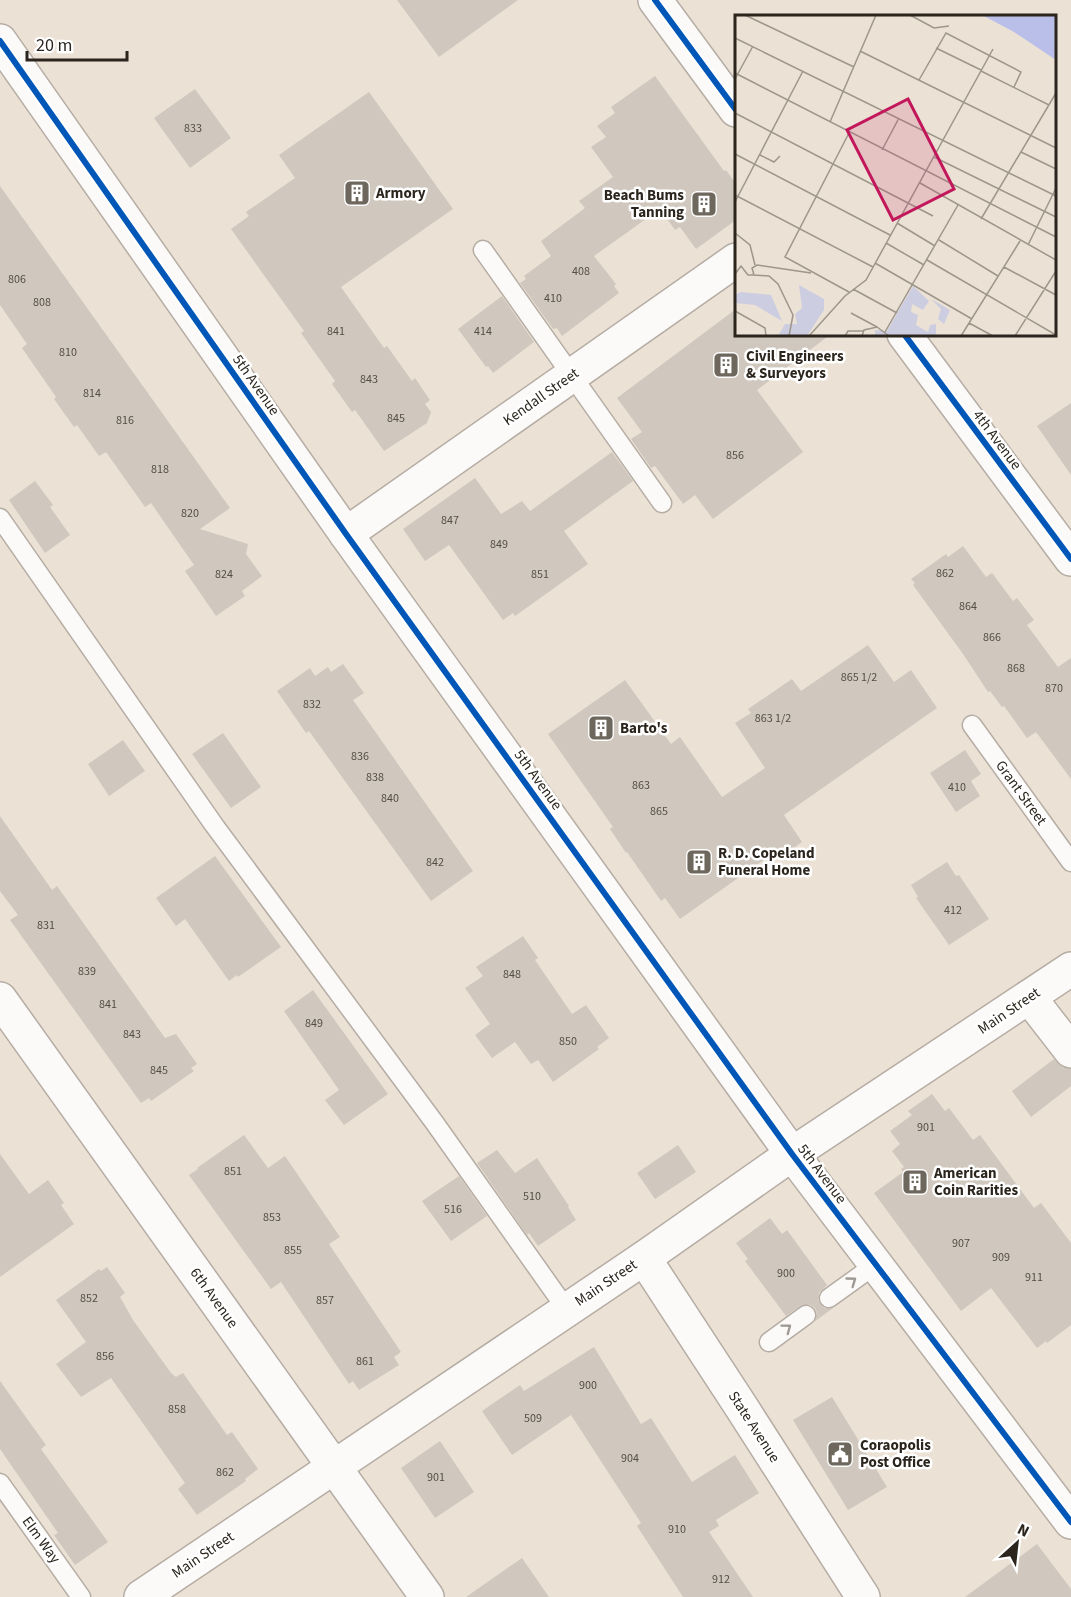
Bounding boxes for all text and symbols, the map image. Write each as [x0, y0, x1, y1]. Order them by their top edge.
inset map [735, 15, 1056, 336]
scale bar [27, 24, 128, 62]
text: 20 m [36, 33, 72, 58]
house number: 833 [184, 120, 202, 137]
building icon: Armory [342, 178, 372, 208]
place label: Armory [375, 183, 426, 204]
place label: Beach Bums Tanning [604, 185, 684, 223]
building icon: Beach Bums Tanning [689, 189, 719, 219]
house number: 408 [572, 263, 590, 280]
house number: 806 [8, 271, 26, 288]
house number: 410 [544, 290, 562, 307]
house number: 808 [33, 294, 51, 311]
house number: 841 [327, 323, 345, 340]
house number: 414 [474, 323, 492, 340]
house number: 810 [59, 344, 77, 361]
place label: Civil Engineers & Surveyors [746, 346, 844, 384]
street label: 5th Avenue [227, 350, 285, 420]
building icon: Civil Engineers & Surveyors [711, 350, 741, 380]
street label: Kendall Street [499, 363, 583, 431]
house number: 843 [360, 371, 378, 388]
house number: 814 [83, 385, 101, 402]
street label: 4th Avenue [968, 406, 1026, 474]
house number: 845 [387, 410, 405, 427]
house number: 816 [116, 412, 134, 429]
house number: 856 [726, 447, 744, 464]
house number: 818 [151, 461, 169, 478]
house number: 820 [181, 505, 199, 522]
house number: 847 [441, 512, 459, 529]
house number: 849 [490, 536, 508, 553]
house number: 862 [936, 565, 954, 582]
house number: 824 [215, 566, 233, 583]
house number: 851 [531, 566, 549, 583]
house number: 864 [959, 598, 977, 615]
house number: 866 [983, 629, 1001, 646]
house number: 868 [1007, 660, 1025, 677]
house number: 865 1/2 [841, 669, 877, 686]
house number: 870 [1045, 680, 1063, 697]
house number: 832 [303, 696, 321, 713]
house number: 863 1/2 [755, 710, 791, 727]
building icon: Barto's [586, 713, 616, 743]
place label: Barto's [620, 718, 668, 739]
street label: 5th Avenue [509, 746, 567, 814]
house number: 836 [351, 748, 369, 765]
street label: Grant Street [990, 756, 1052, 830]
house number: 838 [366, 769, 384, 786]
house number: 863 [632, 777, 650, 794]
house number: 410 [948, 779, 966, 796]
house number: 840 [381, 790, 399, 807]
house number: 865 [650, 803, 668, 820]
place label: R. D. Copeland Funeral Home [718, 843, 815, 881]
building icon: R. D. Copeland Funeral Home [684, 847, 714, 877]
house number: 842 [426, 854, 444, 871]
house number: 412 [944, 902, 962, 919]
house number: 831 [37, 917, 55, 934]
house number: 839 [78, 963, 96, 980]
house number: 848 [503, 966, 521, 983]
street label: Main Street [974, 982, 1044, 1040]
house number: 841 [99, 996, 117, 1013]
house number: 849 [305, 1015, 323, 1032]
house number: 843 [123, 1026, 141, 1043]
house number: 850 [559, 1033, 577, 1050]
house number: 845 [150, 1062, 168, 1079]
house number: 901 [917, 1119, 935, 1136]
street label: 5th Avenue [793, 1140, 851, 1208]
house number: 851 [224, 1163, 242, 1180]
place label: American Coin Rarities [933, 1163, 1019, 1201]
building icon: American Coin Rarities [900, 1167, 930, 1197]
house number: 510 [523, 1188, 541, 1205]
house number: 516 [444, 1201, 462, 1218]
house number: 853 [263, 1209, 281, 1226]
house number: 907 [952, 1235, 970, 1252]
house number: 855 [284, 1242, 302, 1259]
house number: 909 [992, 1249, 1010, 1266]
street label: Main Street [571, 1254, 641, 1312]
street label: 6th Avenue [185, 1264, 243, 1332]
house number: 900 [777, 1265, 795, 1282]
house number: 911 [1025, 1269, 1043, 1286]
one-way arrow [846, 1278, 857, 1289]
house number: 852 [80, 1290, 98, 1307]
house number: 857 [316, 1292, 334, 1309]
one-way arrow [781, 1325, 792, 1336]
house number: 856 [96, 1348, 114, 1365]
house number: 861 [356, 1353, 374, 1370]
house number: 900 [579, 1377, 597, 1394]
street label: State Avenue [723, 1387, 785, 1467]
house number: 858 [168, 1401, 186, 1418]
house number: 509 [524, 1410, 542, 1427]
place label: Coraopolis Post Office [860, 1435, 931, 1473]
public building icon: Coraopolis Post Office [825, 1439, 855, 1469]
house number: 904 [621, 1450, 639, 1467]
house number: 862 [216, 1464, 234, 1481]
house number: 901 [427, 1469, 445, 1486]
street label: Elm Way [17, 1512, 65, 1568]
north arrow [987, 1513, 1047, 1573]
text: N [1014, 1518, 1033, 1543]
house number: 910 [668, 1521, 686, 1538]
street label: Main Street [168, 1526, 238, 1584]
house number: 912 [712, 1571, 730, 1588]

